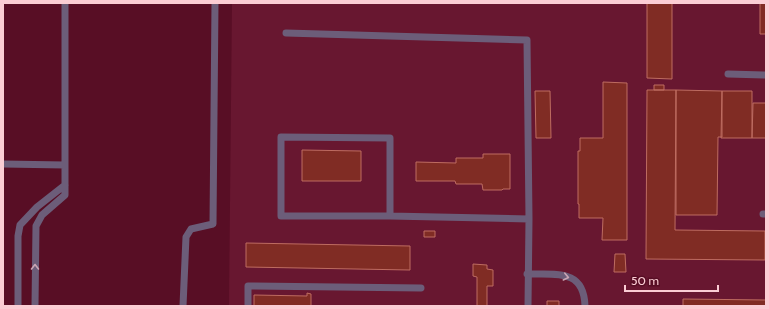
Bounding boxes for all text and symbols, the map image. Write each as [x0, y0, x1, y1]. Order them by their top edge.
one-way arrow [31, 264, 39, 270]
scale bar [625, 267, 718, 293]
one-way arrow [562, 272, 569, 281]
text: 50 m [631, 273, 659, 288]

